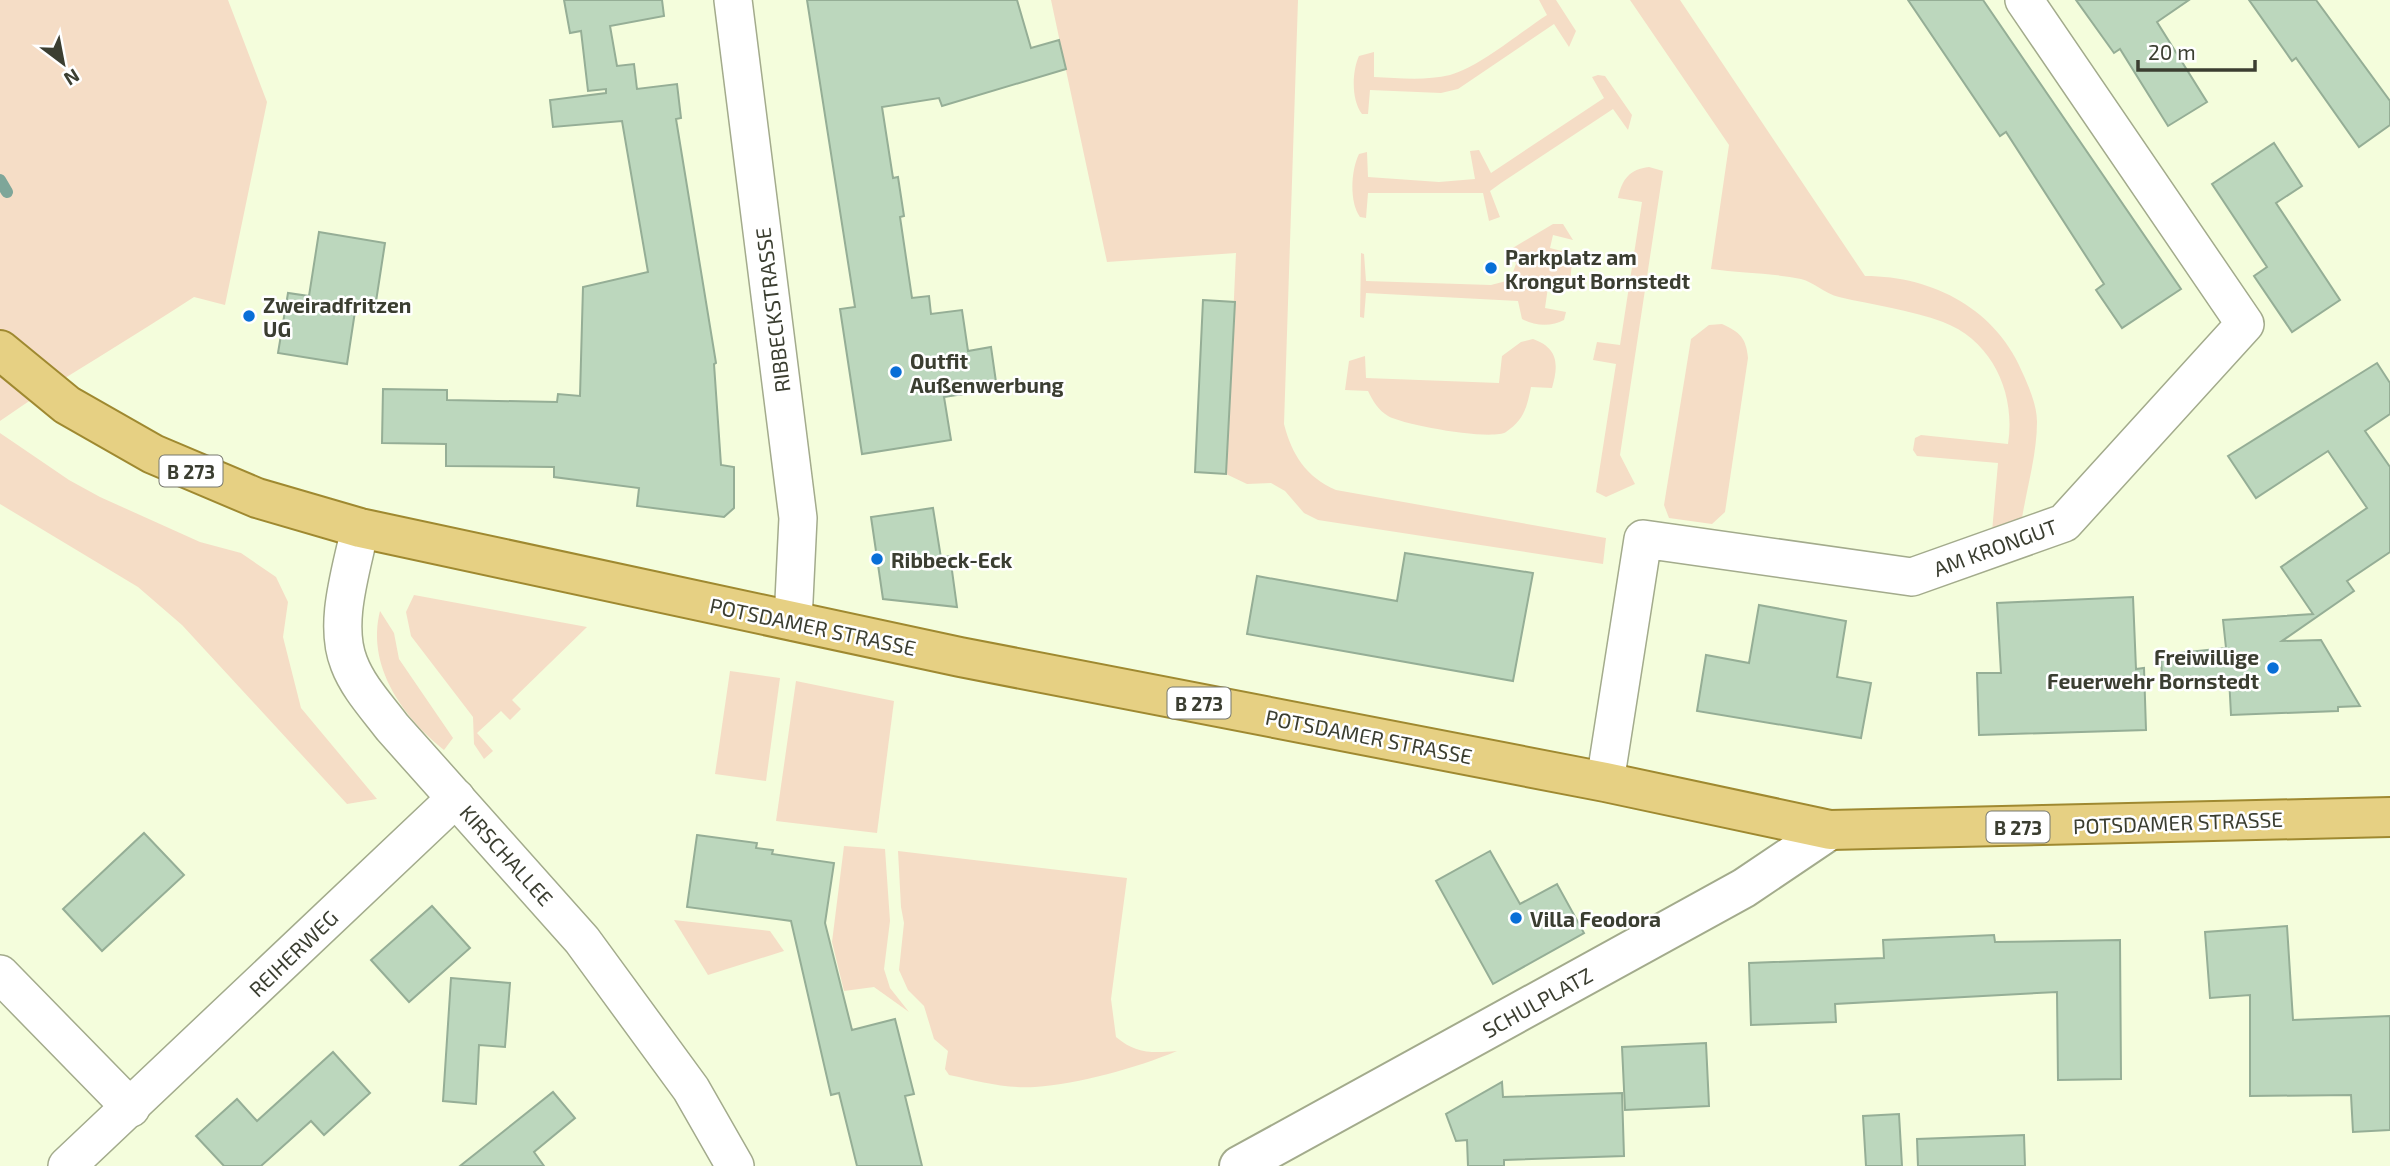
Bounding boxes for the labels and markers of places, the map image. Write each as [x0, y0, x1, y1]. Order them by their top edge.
place label: Parkplatz am Krongut Bornstedt [1505, 244, 1690, 293]
marker: Parkplatz am Krongut Bornstedt [1483, 260, 1499, 276]
place label: Zweiradfritzen UG [263, 292, 411, 341]
marker: Zweiradfritzen UG [241, 308, 257, 324]
place label: Outfit Außenwerbung [910, 348, 1064, 397]
marker: Outfit Außenwerbung [888, 364, 904, 380]
place label: Ribbeck-Eck [891, 547, 1013, 572]
marker: Ribbeck-Eck [869, 551, 885, 567]
place label: Freiwillige Feuerwehr Bornstedt [2047, 644, 2259, 693]
marker: Freiwillige Feuerwehr Bornstedt [2265, 660, 2281, 676]
place label: Villa Feodora [1530, 906, 1661, 931]
marker: Villa Feodora [1508, 910, 1524, 926]

